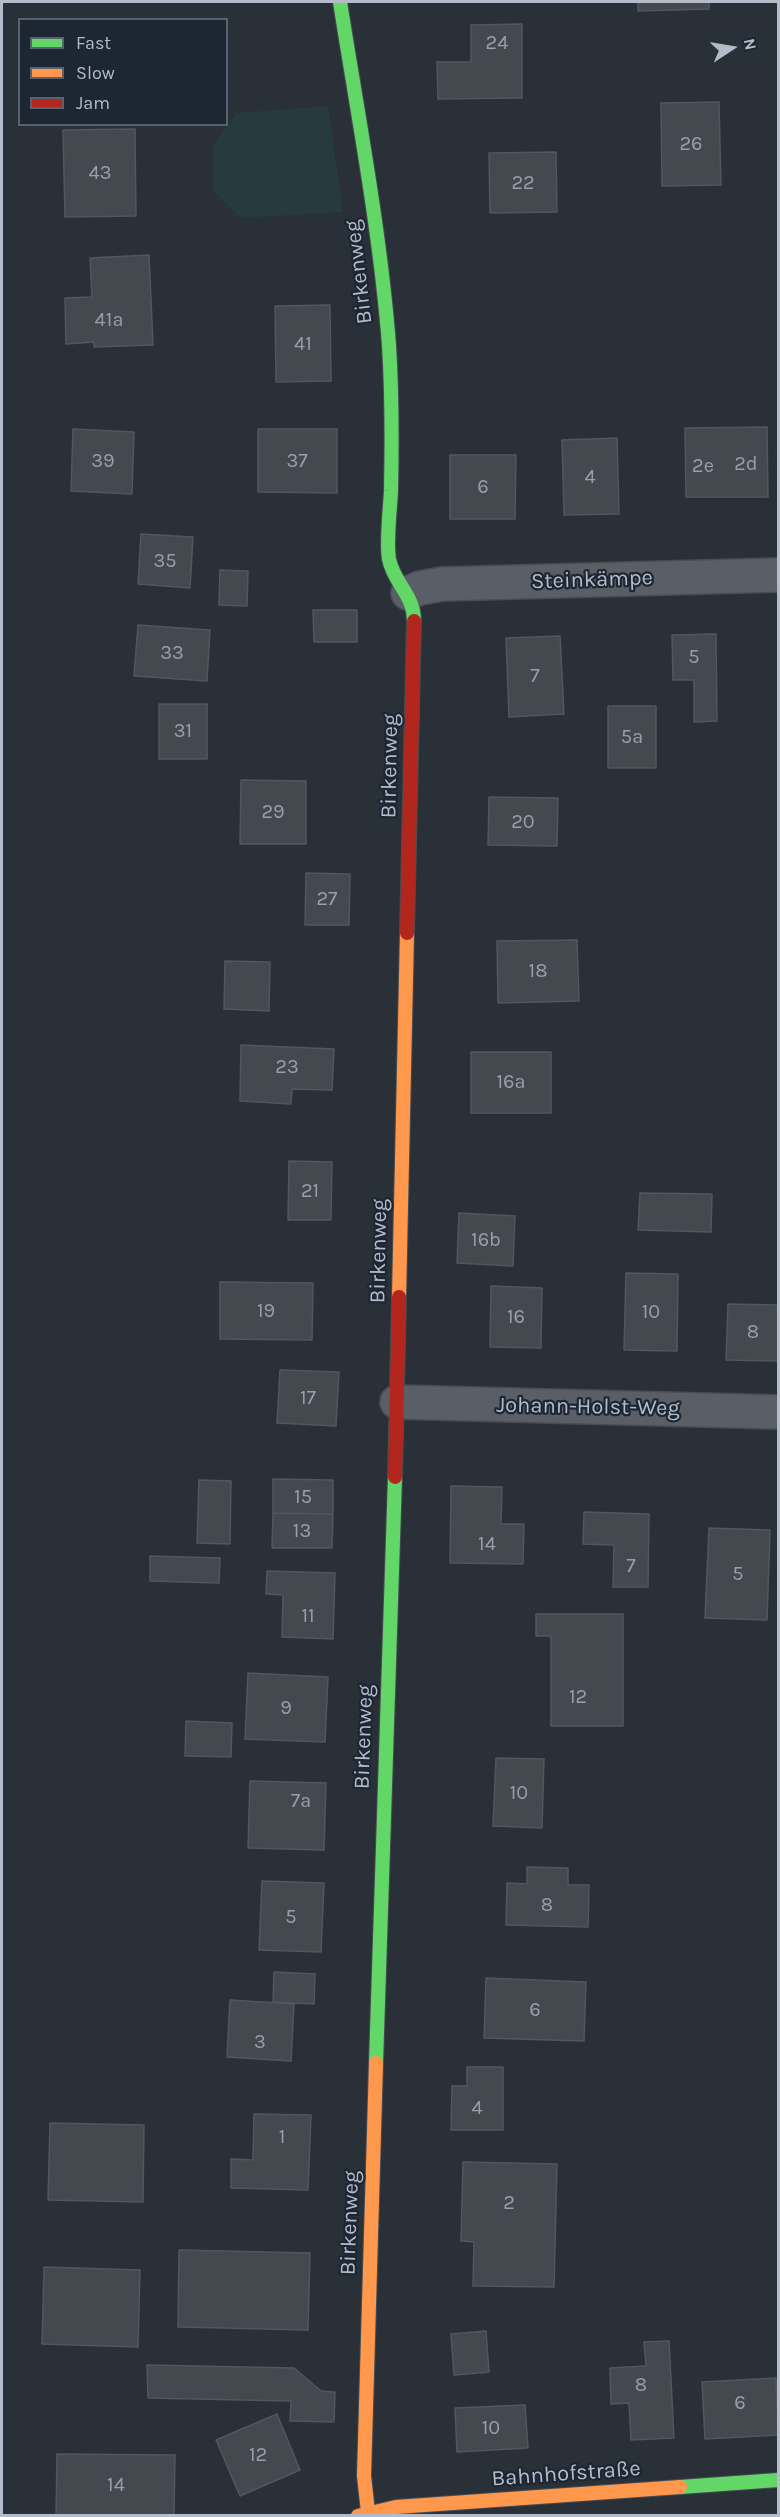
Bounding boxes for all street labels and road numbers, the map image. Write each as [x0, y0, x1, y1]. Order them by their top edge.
street label: Birkenweg [340, 218, 378, 326]
street label: Steinkämpe [531, 565, 653, 595]
street label: Birkenweg [376, 713, 404, 819]
street label: Birkenweg [365, 1198, 393, 1304]
street label: Johann-Holst-Weg [496, 1392, 680, 1422]
street label: Birkenweg [349, 1684, 379, 1790]
street label: Birkenweg [335, 2170, 365, 2276]
street label: Bahnhofstraße [491, 2456, 641, 2492]

